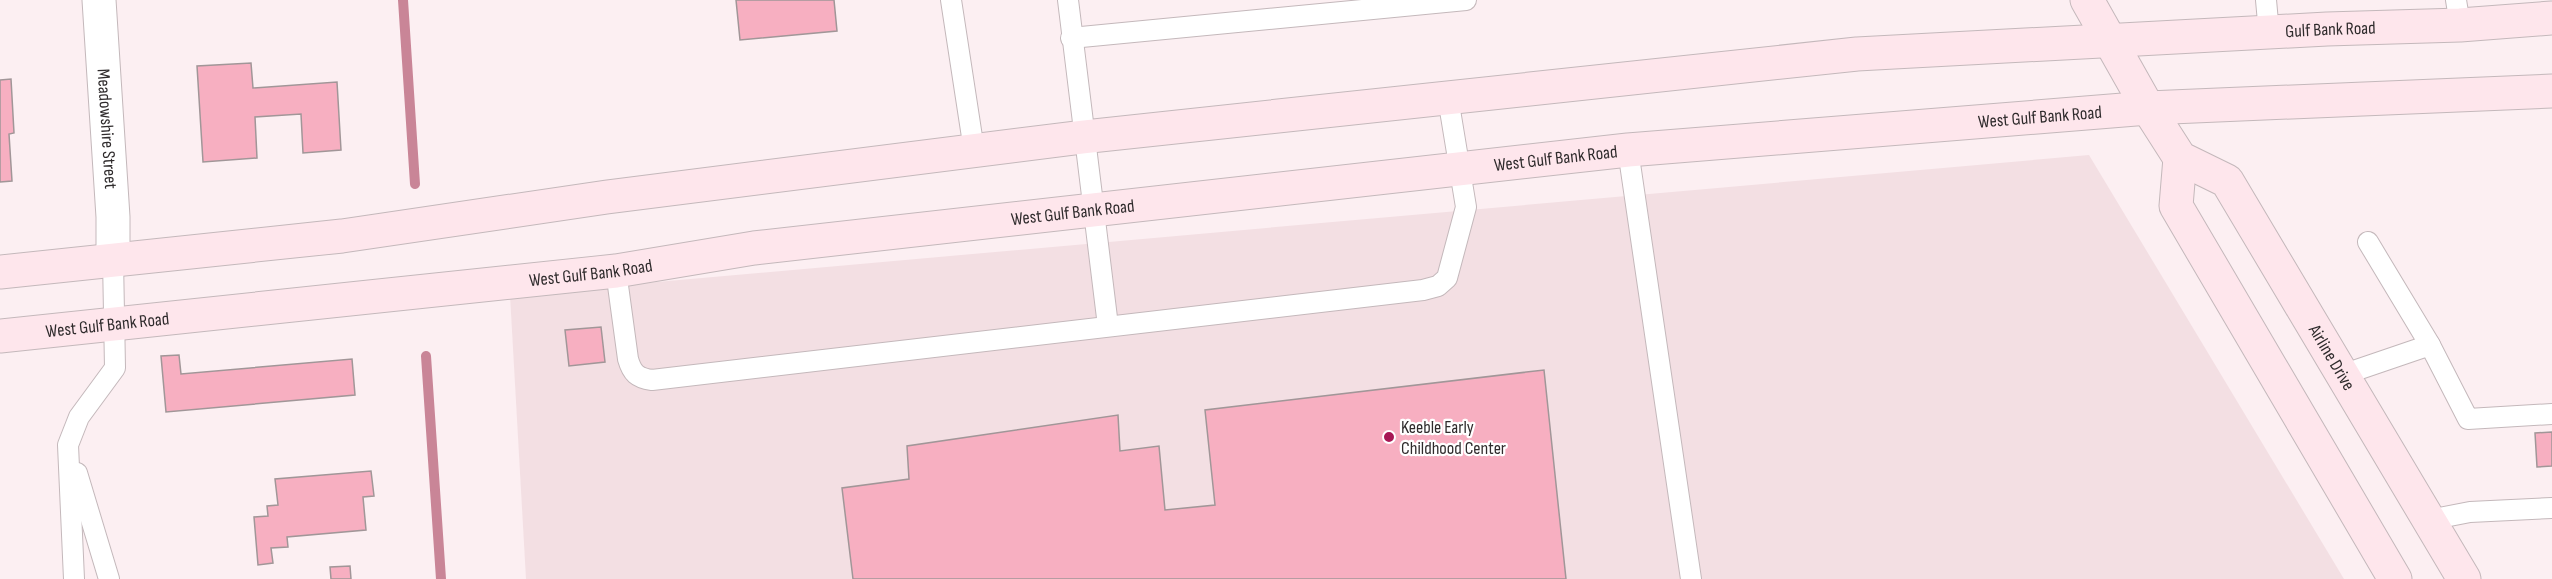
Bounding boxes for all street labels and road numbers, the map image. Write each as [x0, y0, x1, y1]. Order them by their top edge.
street label: Gulf Bank Road [2285, 18, 2376, 42]
street label: Meadowshire Street [92, 68, 121, 190]
street label: West Gulf Bank Road [1977, 102, 2103, 133]
street label: West Gulf Bank Road [1493, 141, 1619, 176]
street label: West Gulf Bank Road [1010, 195, 1136, 230]
street label: West Gulf Bank Road [528, 255, 654, 291]
street label: West Gulf Bank Road [45, 308, 170, 342]
street label: Airline Drive [2303, 320, 2359, 394]

